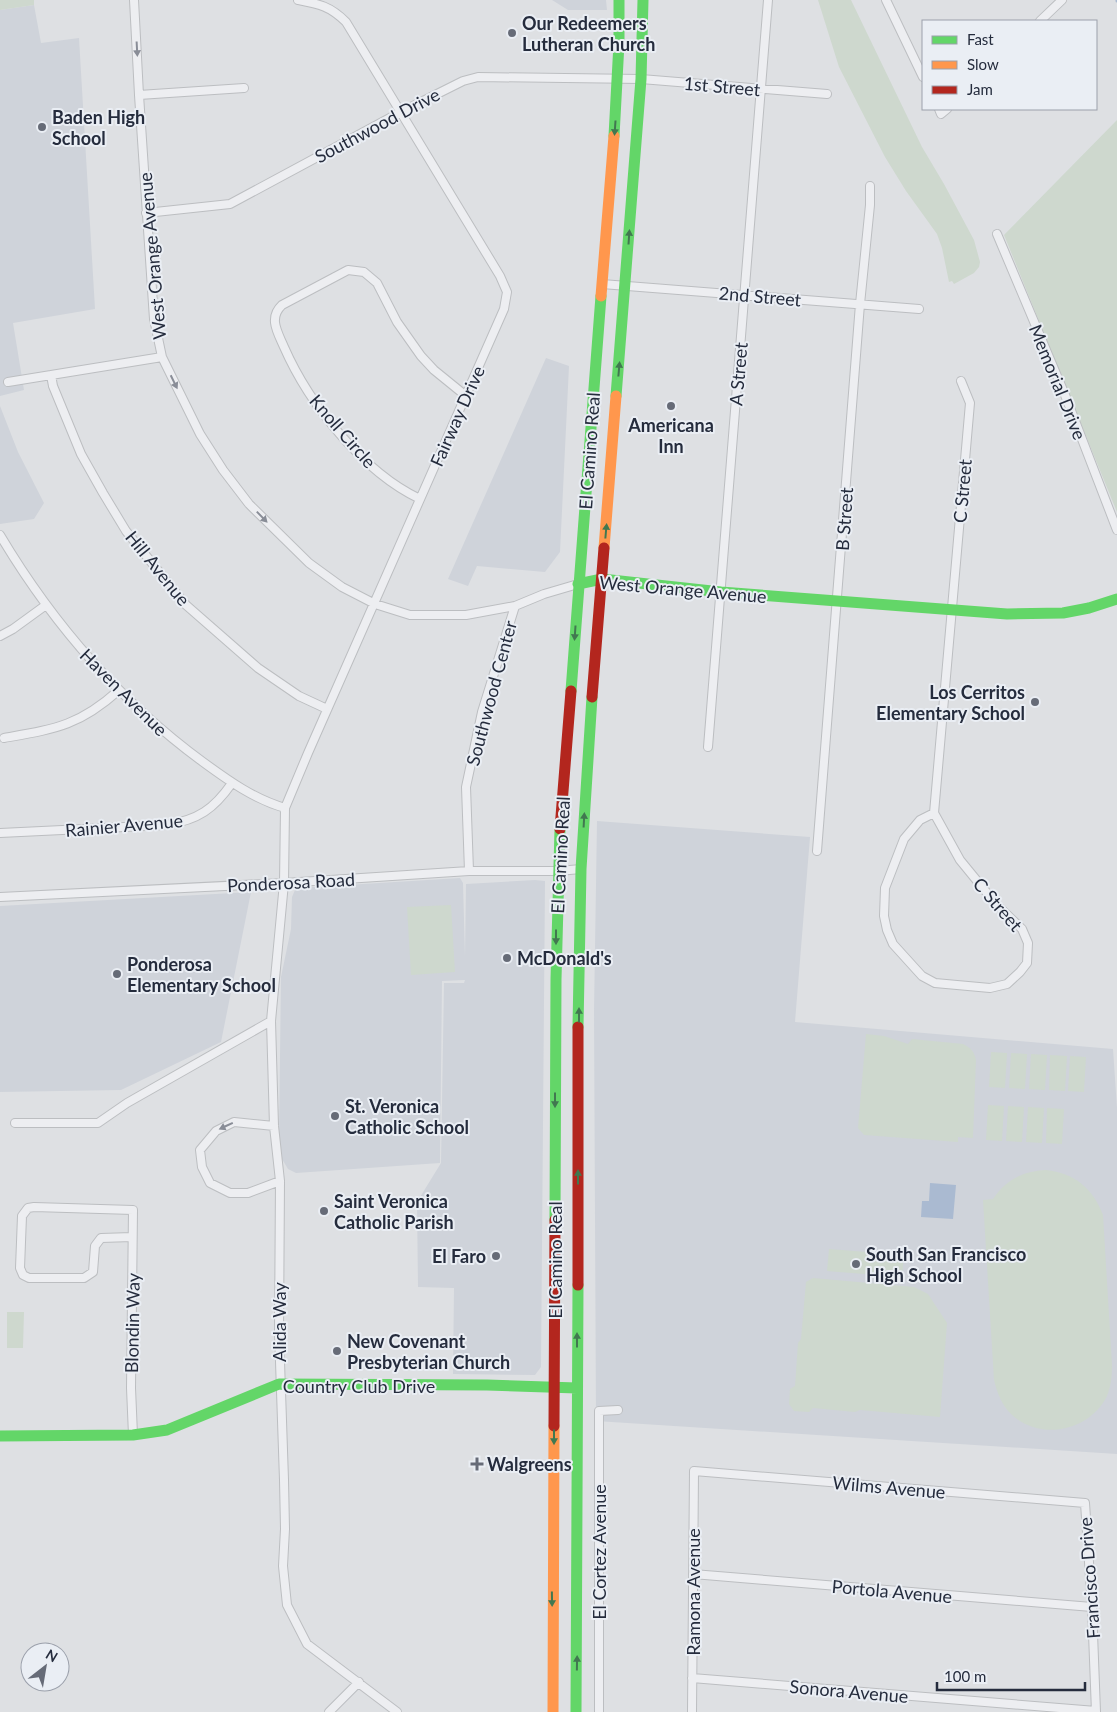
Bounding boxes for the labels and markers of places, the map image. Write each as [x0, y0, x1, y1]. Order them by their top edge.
place label: Our Redeemers Lutheran Church [522, 12, 655, 55]
marker: Our Redeemers Lutheran Church [506, 27, 518, 39]
place label: Baden High School [52, 106, 145, 149]
marker: Baden High School [36, 121, 48, 133]
marker: Americana Inn [665, 400, 677, 412]
place label: Americana Inn [627, 414, 714, 457]
place label: Los Cerritos Elementary School [876, 681, 1025, 724]
marker: Los Cerritos Elementary School [1029, 696, 1041, 708]
place label: McDonald's [517, 947, 612, 969]
marker: McDonald's [501, 952, 513, 964]
place label: Ponderosa Elementary School [127, 953, 276, 996]
marker: Ponderosa Elementary School [111, 968, 123, 980]
place label: St. Veronica Catholic School [345, 1095, 469, 1138]
marker: St. Veronica Catholic School [329, 1110, 341, 1122]
place label: Saint Veronica Catholic Parish [334, 1190, 454, 1233]
marker: Saint Veronica Catholic Parish [318, 1205, 330, 1217]
place label: South San Francisco High School [866, 1243, 1026, 1286]
place label: El Faro [432, 1245, 486, 1267]
marker: El Faro [490, 1250, 502, 1262]
marker: South San Francisco High School [850, 1258, 862, 1270]
place label: New Covenant Presbyterian Church [347, 1330, 510, 1373]
marker: New Covenant Presbyterian Church [331, 1345, 343, 1357]
place label: Walgreens [487, 1453, 572, 1475]
marker: Walgreens [471, 1458, 483, 1470]

